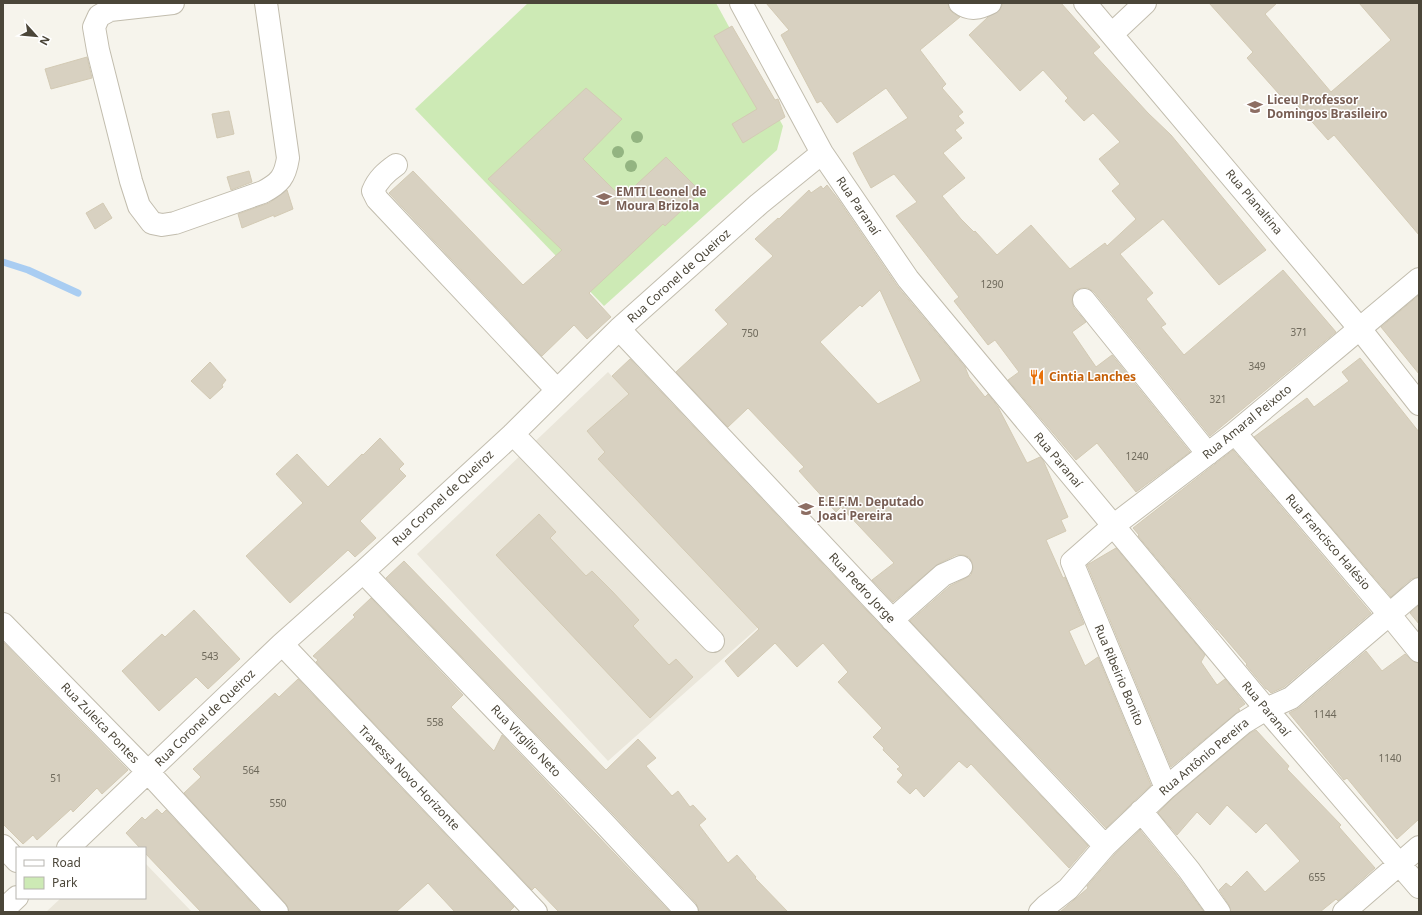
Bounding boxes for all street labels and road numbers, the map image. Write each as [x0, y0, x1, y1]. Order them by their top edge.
street label: Rua Planaltina [1222, 165, 1287, 238]
street label: Rua Paranaí [833, 173, 885, 239]
street label: Rua Coronel de Queiroz [623, 224, 734, 327]
street label: Rua Amaral Peixoto [1199, 380, 1295, 463]
street label: Rua Paranaí [1030, 428, 1087, 492]
street label: Rua Coronel de Queiroz [388, 446, 497, 549]
street label: Rua Francisco Halésio [1282, 490, 1375, 593]
street label: Rua Pedro Jorge [825, 549, 900, 627]
street label: Rua Ribeirio Bonito [1091, 622, 1148, 728]
street label: Rua Coronel de Queiroz [151, 665, 259, 770]
street label: Rua Paranaí [1238, 677, 1295, 741]
street label: Rua Zuleica Pontes [57, 678, 144, 767]
street label: Rua Virgílio Neto [487, 701, 565, 781]
street label: Rua Antônio Pereira [1155, 714, 1252, 799]
street label: Travessa Novo Horizonte [355, 721, 464, 834]

